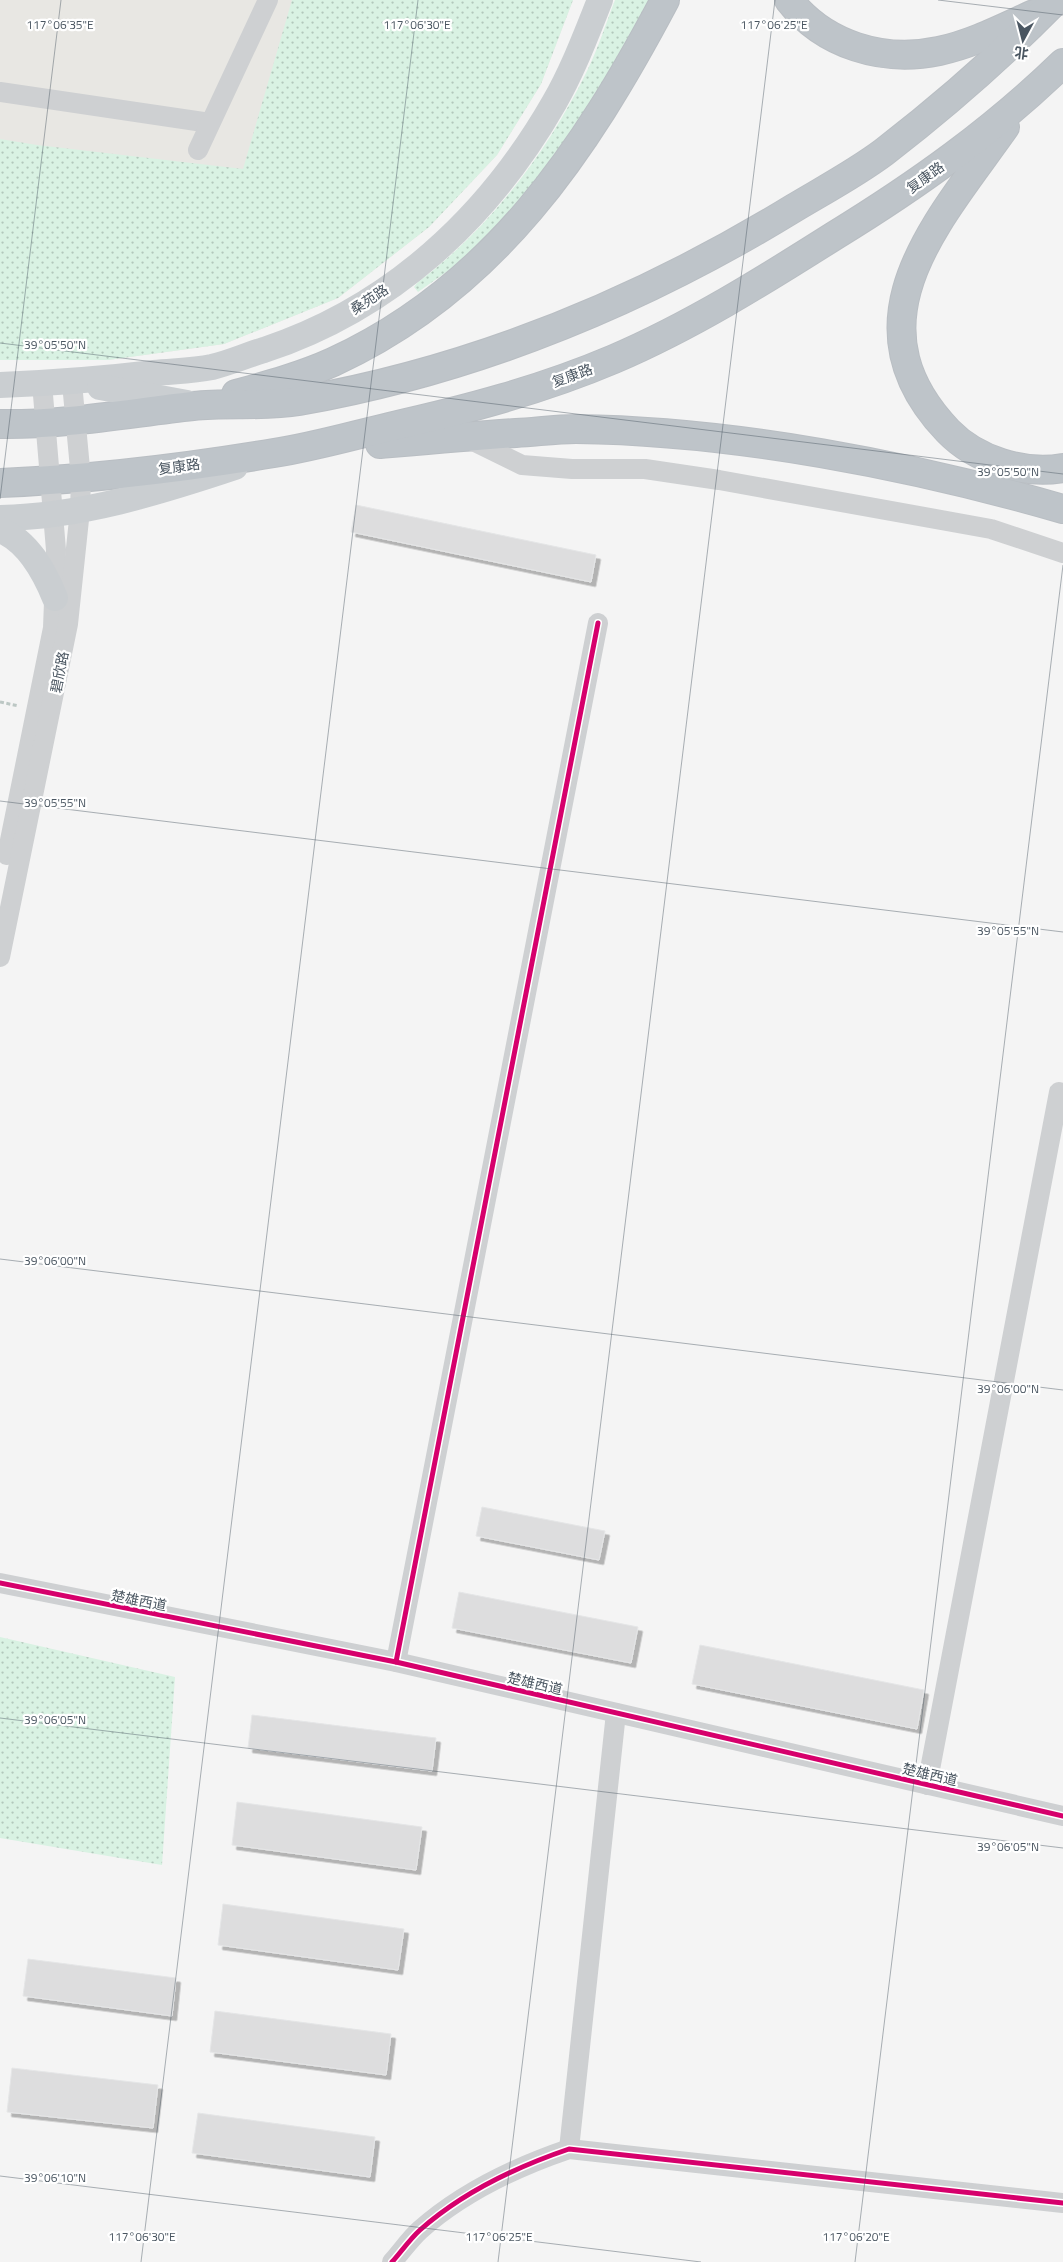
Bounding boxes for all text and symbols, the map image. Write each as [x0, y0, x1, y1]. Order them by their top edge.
text: 117°06'35"E [26, 15, 94, 34]
text: 117°06'30"E [383, 15, 451, 34]
text: 117°06'25"E [740, 15, 808, 34]
north arrow [998, 15, 1048, 65]
text: 北 [1013, 42, 1030, 65]
street label: 复康路 [902, 156, 948, 198]
street label: 桑苑路 [346, 279, 392, 319]
text: 39°05'50"N [24, 335, 86, 354]
street label: 复康路 [549, 358, 595, 392]
street label: 复康路 [157, 453, 201, 479]
text: 39°05'50"N [977, 462, 1039, 481]
street label: 碧欣路 [45, 649, 73, 695]
text: 39°05'55"N [24, 793, 86, 812]
text: 39°05'55"N [977, 921, 1039, 940]
text: 39°06'00"N [24, 1251, 86, 1270]
text: 39°06'00"N [977, 1379, 1039, 1398]
street label: 楚雄西道 [110, 1584, 168, 1616]
street label: 楚雄西道 [505, 1666, 565, 1700]
text: 39°06'05"N [24, 1710, 86, 1729]
street label: 楚雄西道 [900, 1757, 960, 1791]
text: 39°06'05"N [977, 1837, 1039, 1856]
text: 39°06'10"N [24, 2168, 86, 2187]
text: 117°06'30"E [108, 2227, 176, 2246]
text: 117°06'25"E [465, 2227, 533, 2246]
text: 117°06'20"E [822, 2227, 890, 2246]

